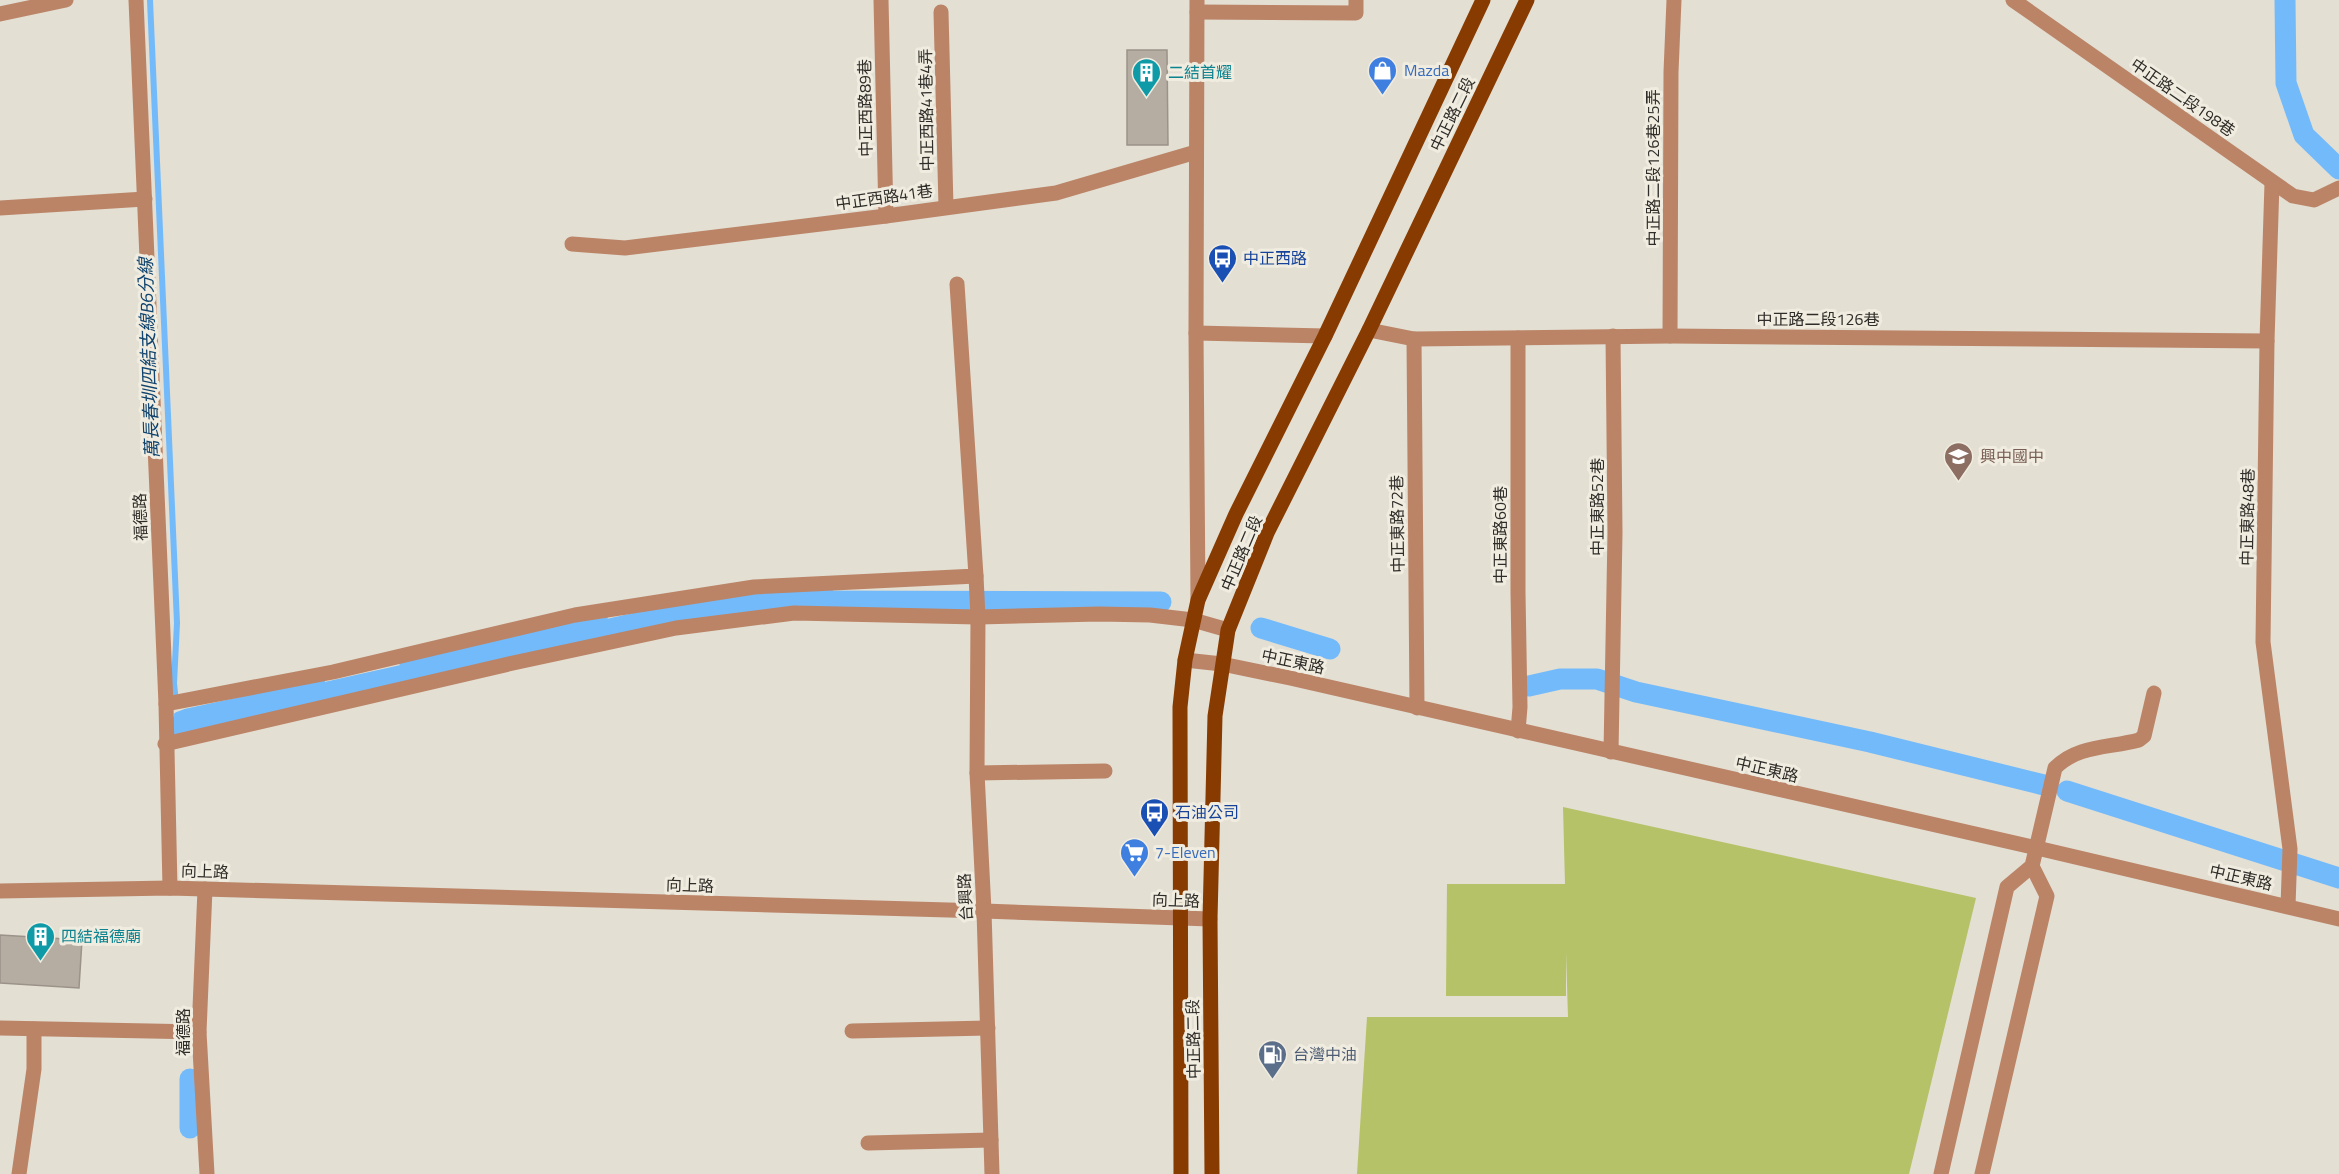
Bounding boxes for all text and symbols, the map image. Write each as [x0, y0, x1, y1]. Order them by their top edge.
street label: 中正西路41巷4弄 [913, 48, 939, 172]
street label: 中正路二段198巷 [2126, 52, 2240, 142]
shop icon: Mazda [1367, 54, 1399, 96]
building icon: 二結首耀 [1131, 56, 1163, 98]
place label: Mazda [1404, 58, 1449, 82]
street label: 中正西路89巷 [852, 59, 878, 157]
place label: 二結首耀 [1168, 60, 1232, 84]
street label: 中正路二段 [1424, 73, 1480, 155]
street label: 中正路二段126巷25弄 [1641, 90, 1665, 246]
street label: 中正西路41巷 [834, 178, 934, 216]
bus stop icon: 中正西路 [1206, 242, 1238, 284]
place label: 中正西路 [1243, 246, 1307, 270]
water label: 萬長春圳四結支線B6分線 [131, 255, 165, 459]
street label: 中正路二段126巷 [1757, 307, 1879, 331]
school or university icon: 興中國中 [1943, 440, 1975, 482]
place label: 興中國中 [1980, 444, 2044, 468]
street label: 中正東路52巷 [1585, 458, 1609, 556]
street label: 中正東路48巷 [2234, 468, 2260, 566]
street label: 中正東路72巷 [1384, 475, 1410, 573]
street label: 中正東路60巷 [1488, 486, 1512, 584]
street label: 福德路 [127, 493, 153, 541]
street label: 中正路二段 [1214, 511, 1268, 595]
street label: 中正東路 [1259, 643, 1327, 679]
street label: 中正東路 [1733, 750, 1801, 788]
bus stop icon: 石油公司 [1138, 796, 1170, 838]
place label: 石油公司 [1175, 800, 1239, 824]
supermarket icon: 7-Eleven [1118, 836, 1150, 878]
place label: 7-Eleven [1155, 840, 1216, 864]
street label: 向上路 [181, 858, 229, 884]
street label: 中正東路 [2207, 858, 2275, 896]
street label: 向上路 [666, 872, 714, 898]
street label: 台興路 [952, 872, 978, 922]
street label: 向上路 [1152, 887, 1200, 913]
building icon: 四結福德廟 [24, 920, 56, 962]
place label: 四結福德廟 [61, 924, 141, 948]
street label: 中正路二段 [1180, 999, 1206, 1079]
street label: 福德路 [171, 1008, 195, 1056]
fuel station icon: 台灣中油 [1256, 1038, 1288, 1080]
place label: 台灣中油 [1293, 1042, 1357, 1066]

